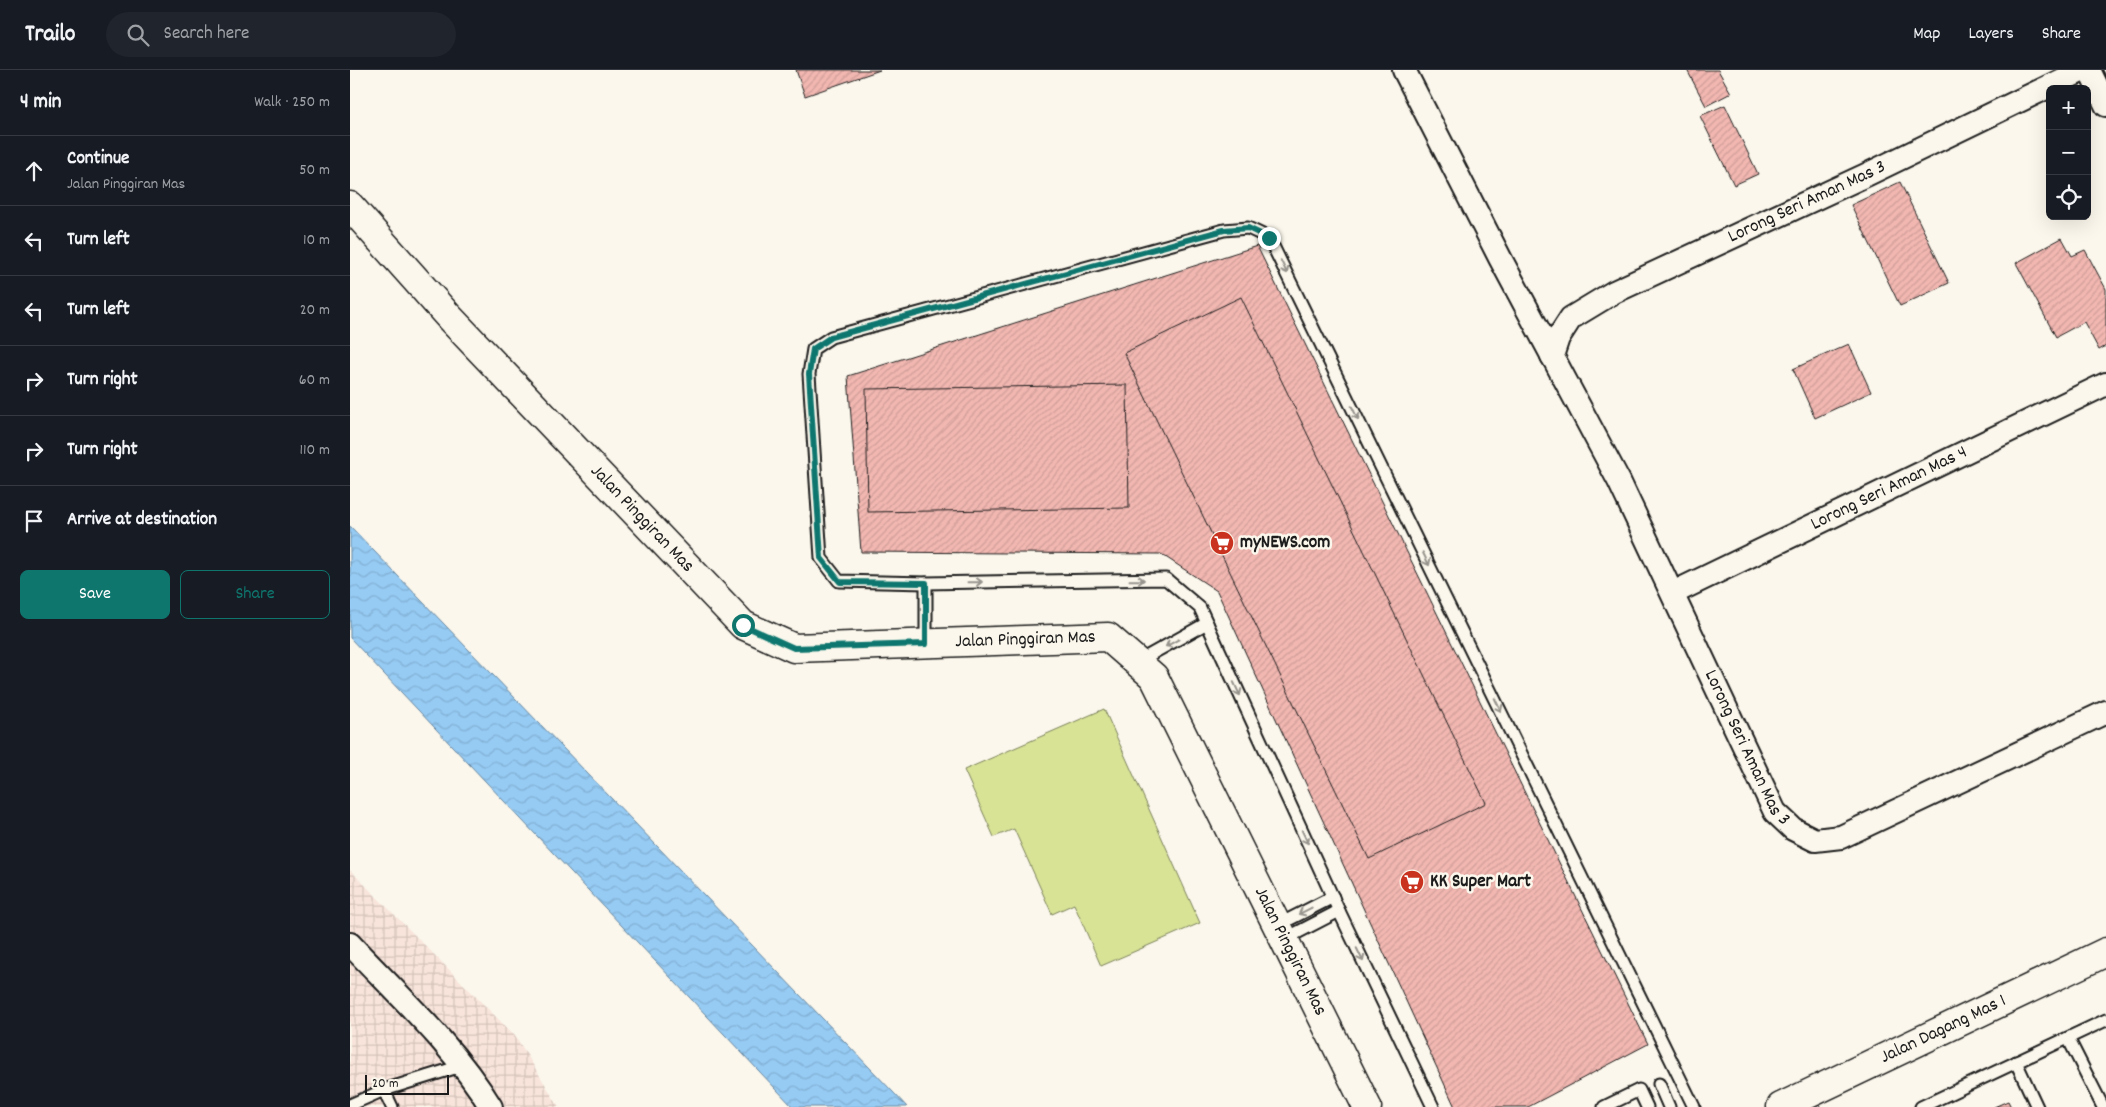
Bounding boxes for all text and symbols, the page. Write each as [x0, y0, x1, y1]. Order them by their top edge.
search box [106, 12, 456, 57]
text: Trailo [25, 18, 76, 52]
icon: search [124, 21, 152, 49]
text: Search here [164, 21, 249, 48]
text: Map [1913, 22, 1940, 47]
text: Layers [1968, 22, 2014, 47]
text: Share [2042, 22, 2081, 47]
map controls [2046, 85, 2091, 220]
button: + [2046, 85, 2091, 130]
text: 4 min [20, 88, 62, 118]
text: Walk · 250 m [254, 91, 330, 114]
button: − [2046, 130, 2091, 175]
text: Continue [67, 146, 129, 173]
street label: Lorong Seri Aman Mas 3 [1724, 154, 1891, 251]
icon: ahead [20, 157, 48, 185]
text: 50 m [299, 159, 330, 182]
text: Jalan Pinggiran Mas [67, 173, 185, 196]
button: locate [2046, 175, 2091, 220]
icon: left [20, 227, 48, 255]
text: Turn left [67, 227, 130, 254]
route end [1258, 227, 1281, 250]
text: 10 m [303, 229, 330, 252]
one-way arrow [1279, 259, 1289, 274]
icon: left [20, 297, 48, 325]
text: Turn left [67, 297, 130, 324]
text: 20 m [300, 299, 330, 322]
icon: right [20, 367, 48, 395]
text: Turn right [67, 367, 138, 394]
text: 60 m [299, 369, 330, 392]
one-way arrow [1351, 405, 1360, 420]
icon: right [20, 437, 48, 465]
text: Turn right [67, 437, 138, 464]
text: 110 m [300, 439, 330, 462]
street label: Lorong Seri Aman Mas 4 [1806, 439, 1972, 538]
street label: Jalan Pinggiran Mas [583, 459, 700, 579]
icon: arrive [20, 507, 48, 535]
text: Arrive at destination [67, 507, 217, 534]
supermarket icon: myNEWS.com [1209, 530, 1235, 556]
place label: myNEWS.com [1240, 530, 1330, 557]
one-way arrow [1422, 551, 1432, 566]
button: Save [20, 570, 170, 619]
button: Share [180, 570, 330, 619]
one-way arrow [1129, 575, 1145, 584]
one-way arrow [966, 577, 982, 587]
route start [732, 614, 755, 637]
street label: Jalan Pinggiran Mas [955, 624, 1096, 656]
one-way arrow [1165, 638, 1180, 648]
street label: Lorong Seri Aman Mas 3 [1697, 666, 1796, 833]
one-way arrow [1233, 681, 1243, 696]
one-way arrow [1494, 697, 1503, 712]
one-way arrow [1301, 829, 1310, 844]
supermarket icon: KK Super Mart [1399, 869, 1425, 895]
place label: KK Super Mart [1430, 869, 1531, 896]
street label: Jalan Pinggiran Mas [1247, 883, 1333, 1021]
one-way arrow [1298, 906, 1313, 916]
one-way arrow [1355, 947, 1365, 962]
street label: Jalan Dagang Mas 1 [1876, 988, 2011, 1071]
scale bar [365, 1072, 449, 1095]
text: 20 m [372, 1074, 399, 1094]

